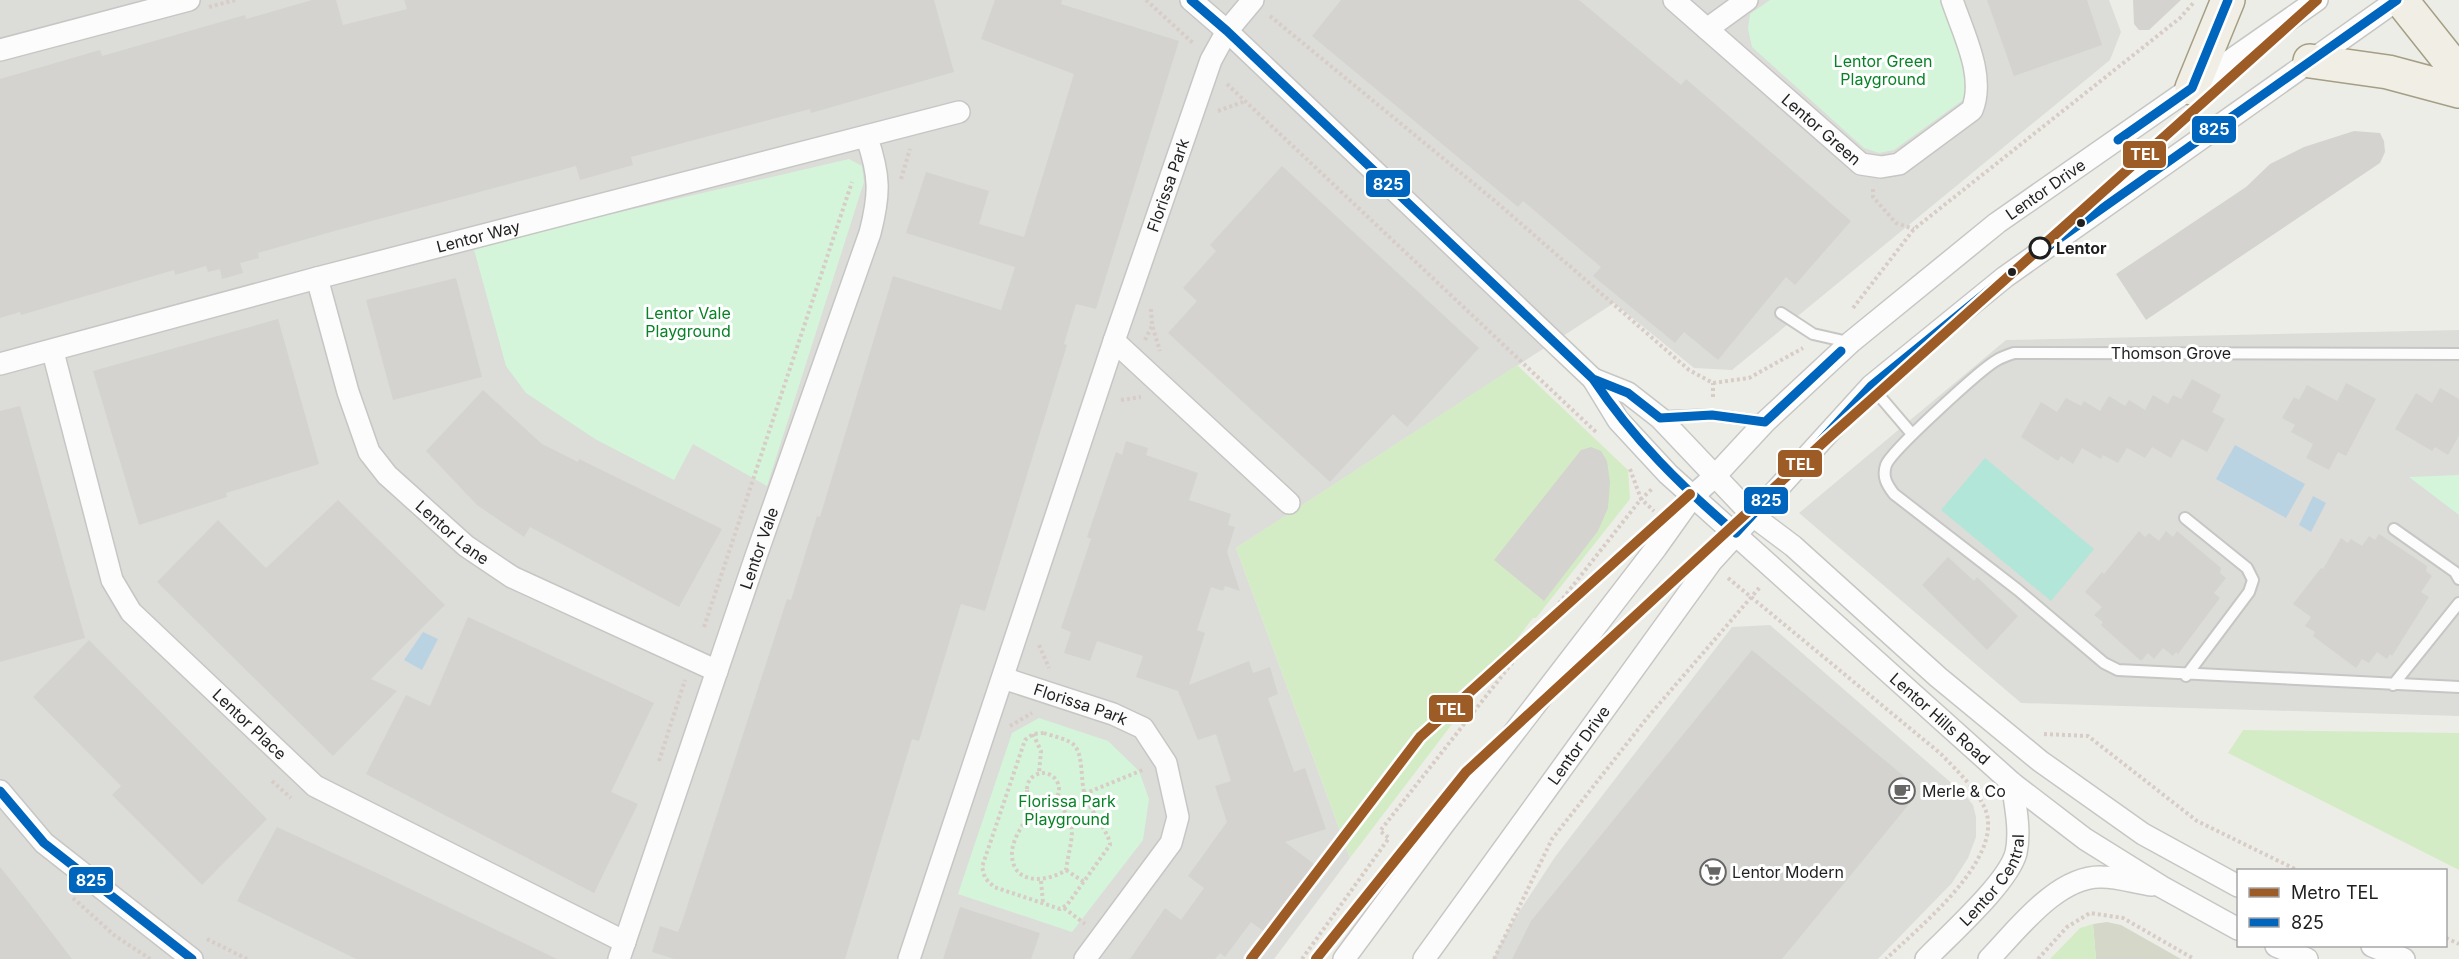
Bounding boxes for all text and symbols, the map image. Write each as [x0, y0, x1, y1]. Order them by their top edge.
park label: Lentor Green Playground [1834, 51, 1932, 89]
street label: Lentor Green [1778, 89, 1865, 169]
line badge: 825 [2191, 115, 2237, 144]
text: 825 [2199, 119, 2229, 139]
street label: Florissa Park [1142, 135, 1193, 235]
line badge: TEL [2122, 140, 2167, 169]
text: TEL [2130, 144, 2160, 164]
street label: Lentor Drive [2002, 155, 2089, 224]
line badge: 825 [1365, 169, 1411, 198]
text: 825 [1373, 174, 1403, 194]
street label: Lentor Way [434, 216, 522, 257]
unlabelled marker [2075, 217, 2087, 229]
marker: Lentor [2029, 237, 2051, 259]
place label: Lentor [2056, 238, 2107, 258]
unlabelled marker [2006, 266, 2018, 278]
park label: Lentor Vale Playground [645, 303, 731, 341]
street label: Thomson Grove [2111, 343, 2231, 363]
line badge: TEL [1777, 449, 1823, 478]
text: TEL [1785, 454, 1815, 474]
line badge: 825 [1743, 486, 1789, 515]
text: 825 [1751, 490, 1781, 510]
street label: Lentor Lane [412, 496, 493, 569]
street label: Lentor Vale [735, 505, 782, 592]
street label: Lentor Hills Road [1886, 668, 1994, 769]
street label: Florissa Park [1031, 679, 1131, 730]
street label: Lentor Place [208, 684, 291, 764]
line badge: TEL [1428, 694, 1474, 723]
text: TEL [1436, 699, 1466, 719]
street label: Lentor Drive [1543, 702, 1614, 788]
cafe icon: Merle & Co [1887, 776, 1917, 806]
place label: Merle & Co [1922, 781, 2006, 801]
park label: Florissa Park Playground [1018, 791, 1116, 829]
street label: Lentor Central [1955, 834, 2028, 930]
supermarket icon: Lentor Modern [1698, 857, 1728, 887]
place label: Lentor Modern [1732, 862, 1844, 882]
line badge: 825 [68, 866, 114, 894]
legend [2237, 869, 2447, 947]
text: 825 [76, 870, 106, 890]
text: Metro TEL [2291, 882, 2379, 903]
text: 825 [2291, 912, 2324, 933]

